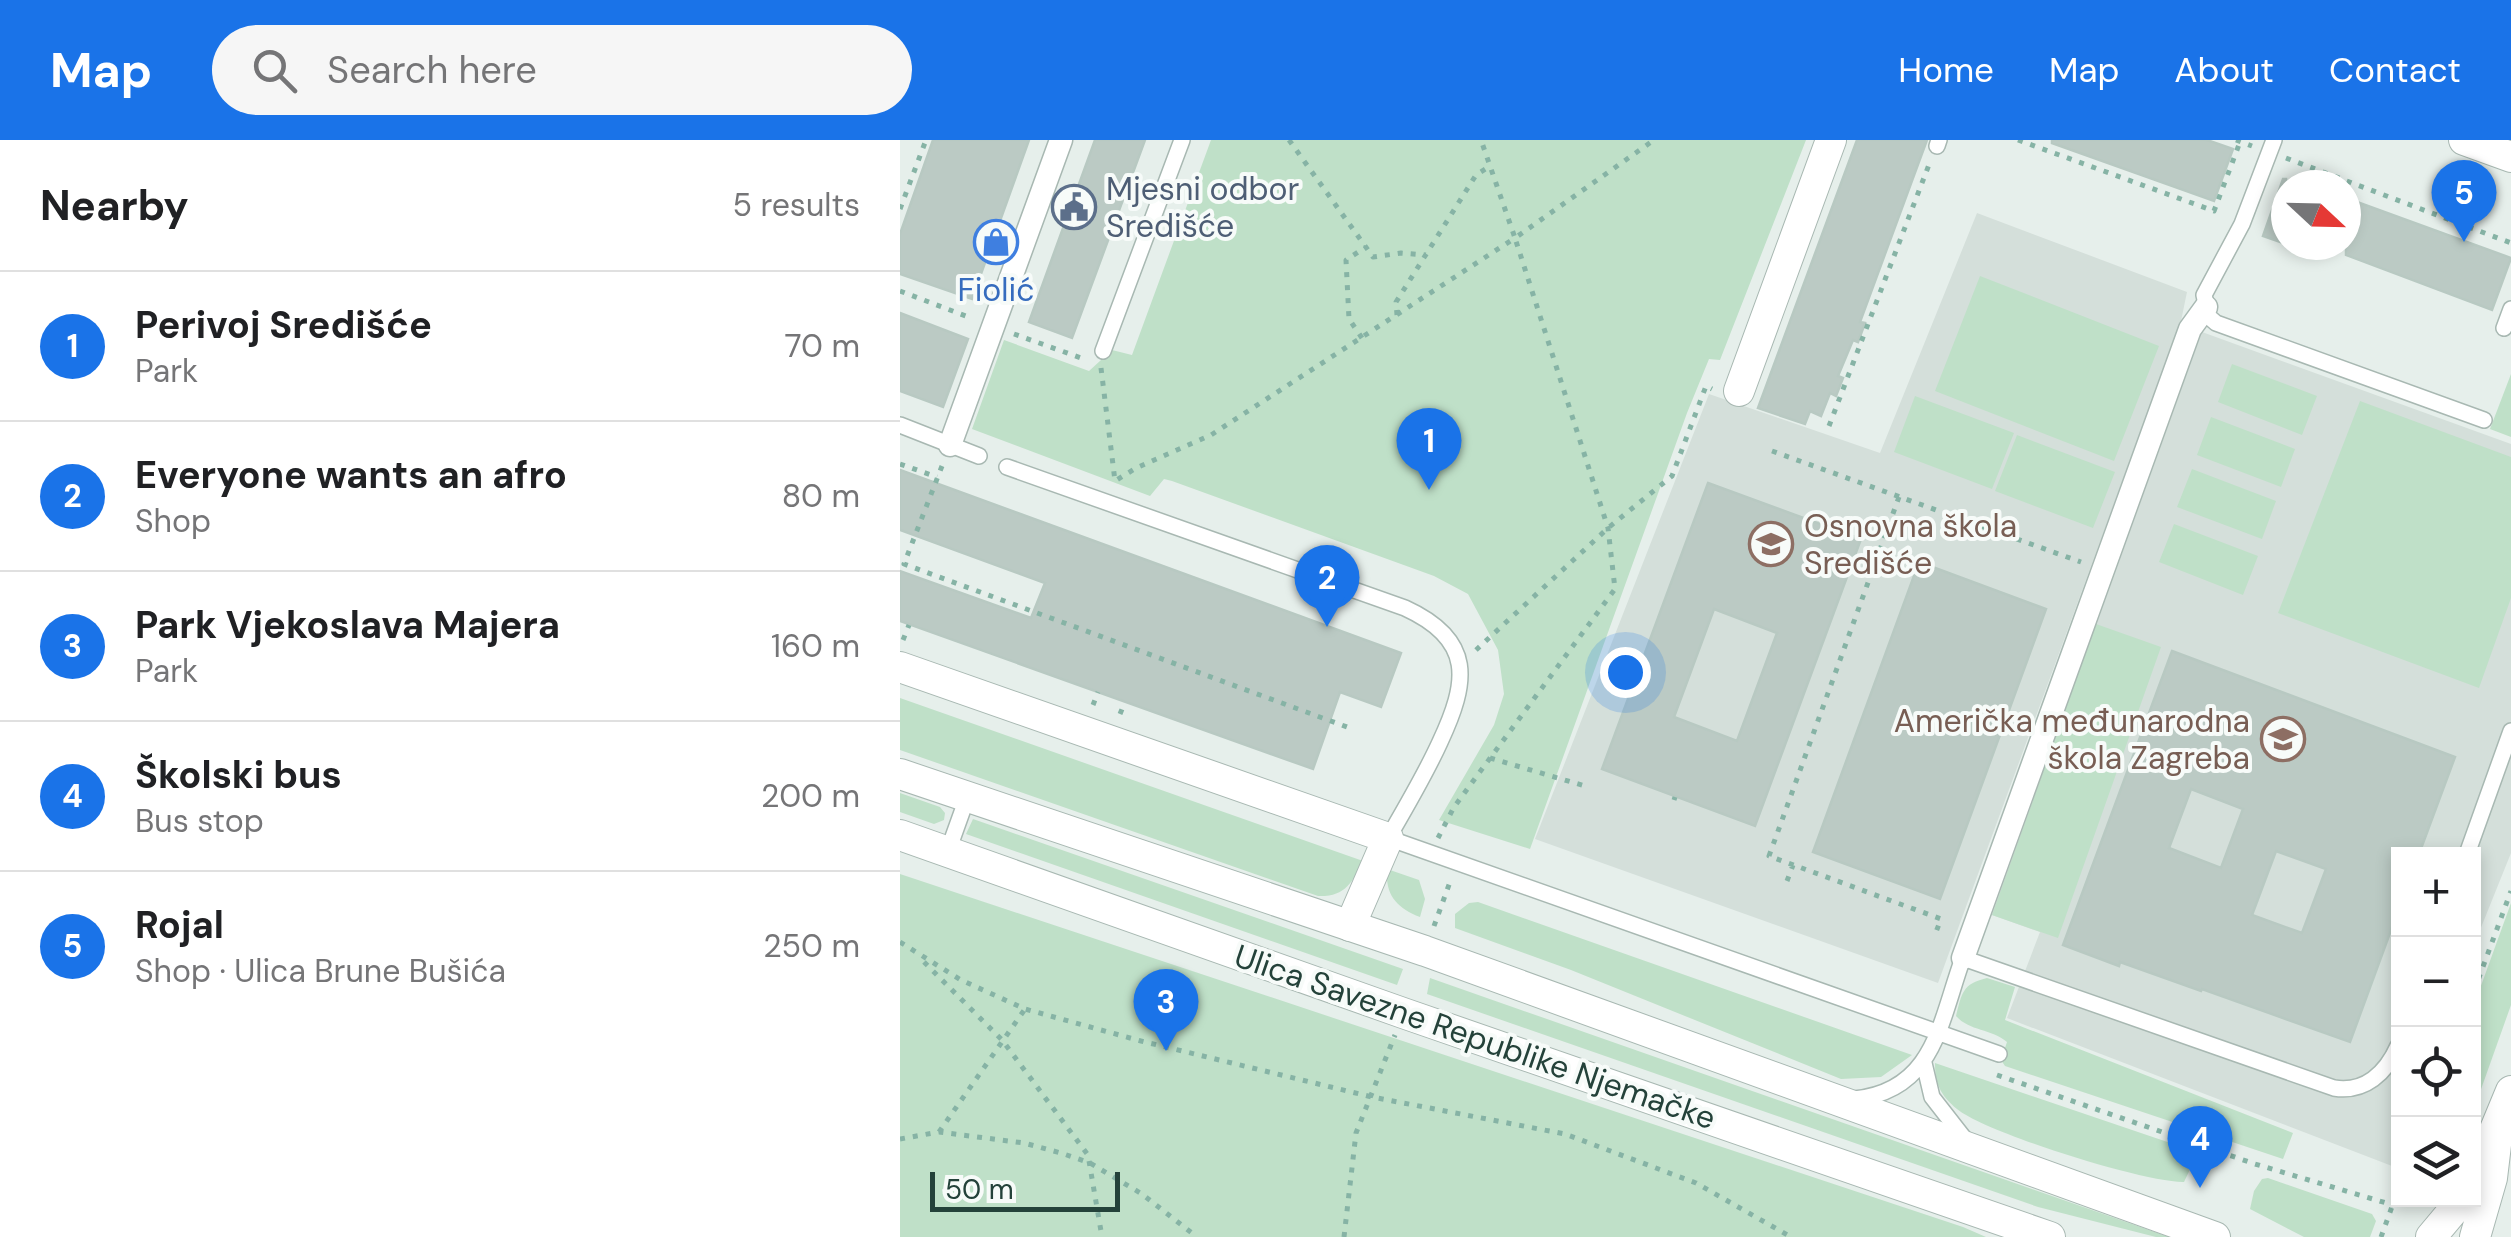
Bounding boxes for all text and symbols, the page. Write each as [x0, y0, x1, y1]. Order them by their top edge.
search box [212, 25, 912, 115]
text: Map [50, 39, 152, 102]
icon: search [247, 43, 302, 98]
text: Search here [327, 45, 537, 95]
text: Home [1898, 47, 1994, 93]
text: Map [2049, 47, 2119, 93]
text: About [2174, 47, 2274, 93]
text: Contact [2329, 47, 2461, 93]
pin: 5 [2432, 159, 2496, 242]
place label: Mjesni odbor Središće [1106, 168, 1300, 247]
north arrow [2271, 170, 2361, 260]
text: Nearby [40, 178, 189, 233]
text: 5 results [732, 184, 860, 226]
public building icon: Mjesni odbor Središće [1051, 184, 1097, 230]
shop icon: Fiolić [973, 219, 1019, 265]
place label: Fiolić [958, 269, 1034, 311]
text: Perivoj Središće [135, 300, 432, 350]
text: 1 [67, 325, 78, 367]
text: 70 m [784, 325, 860, 367]
text: Park [135, 350, 198, 392]
pin: 1 [1396, 408, 1462, 490]
text: Everyone wants an afro [135, 450, 567, 500]
text: 2 [63, 475, 82, 517]
text: 80 m [782, 475, 860, 517]
text: Shop [135, 500, 211, 542]
place label: Osnovna škola Središće [1804, 505, 2017, 584]
school or university icon: Osnovna škola Središće [1748, 521, 1794, 567]
pin: 2 [1294, 544, 1360, 627]
text: Park Vjekoslava Majera [135, 600, 560, 650]
text: 3 [63, 625, 82, 667]
text: 160 m [771, 625, 860, 667]
your location [1600, 647, 1651, 698]
text: Park [135, 650, 198, 692]
place label: Američka međunarodna škola Zagreba [1894, 700, 2250, 779]
school or university icon: Američka međunarodna škola Zagreba [2260, 716, 2306, 762]
text: Školski bus [135, 750, 342, 800]
text: 4 [62, 775, 83, 817]
text: 200 m [761, 775, 860, 817]
text: Bus stop [135, 800, 264, 842]
map controls [2391, 847, 2481, 1207]
button: + [2391, 847, 2481, 937]
text: Rojal [135, 900, 224, 950]
text: 5 [63, 925, 82, 967]
text: 250 m [763, 925, 860, 967]
street label: Ulica Savezne Republike Njemačke [1229, 935, 1721, 1139]
button: − [2391, 937, 2481, 1027]
text: Shop · Ulica Brune Bušića [135, 950, 506, 992]
pin: 3 [1134, 968, 1198, 1051]
button: locate [2391, 1027, 2481, 1117]
pin: 4 [2168, 1106, 2232, 1188]
button: layers [2391, 1117, 2481, 1207]
scale bar [930, 1167, 1120, 1212]
text: 50 m [945, 1171, 1014, 1208]

